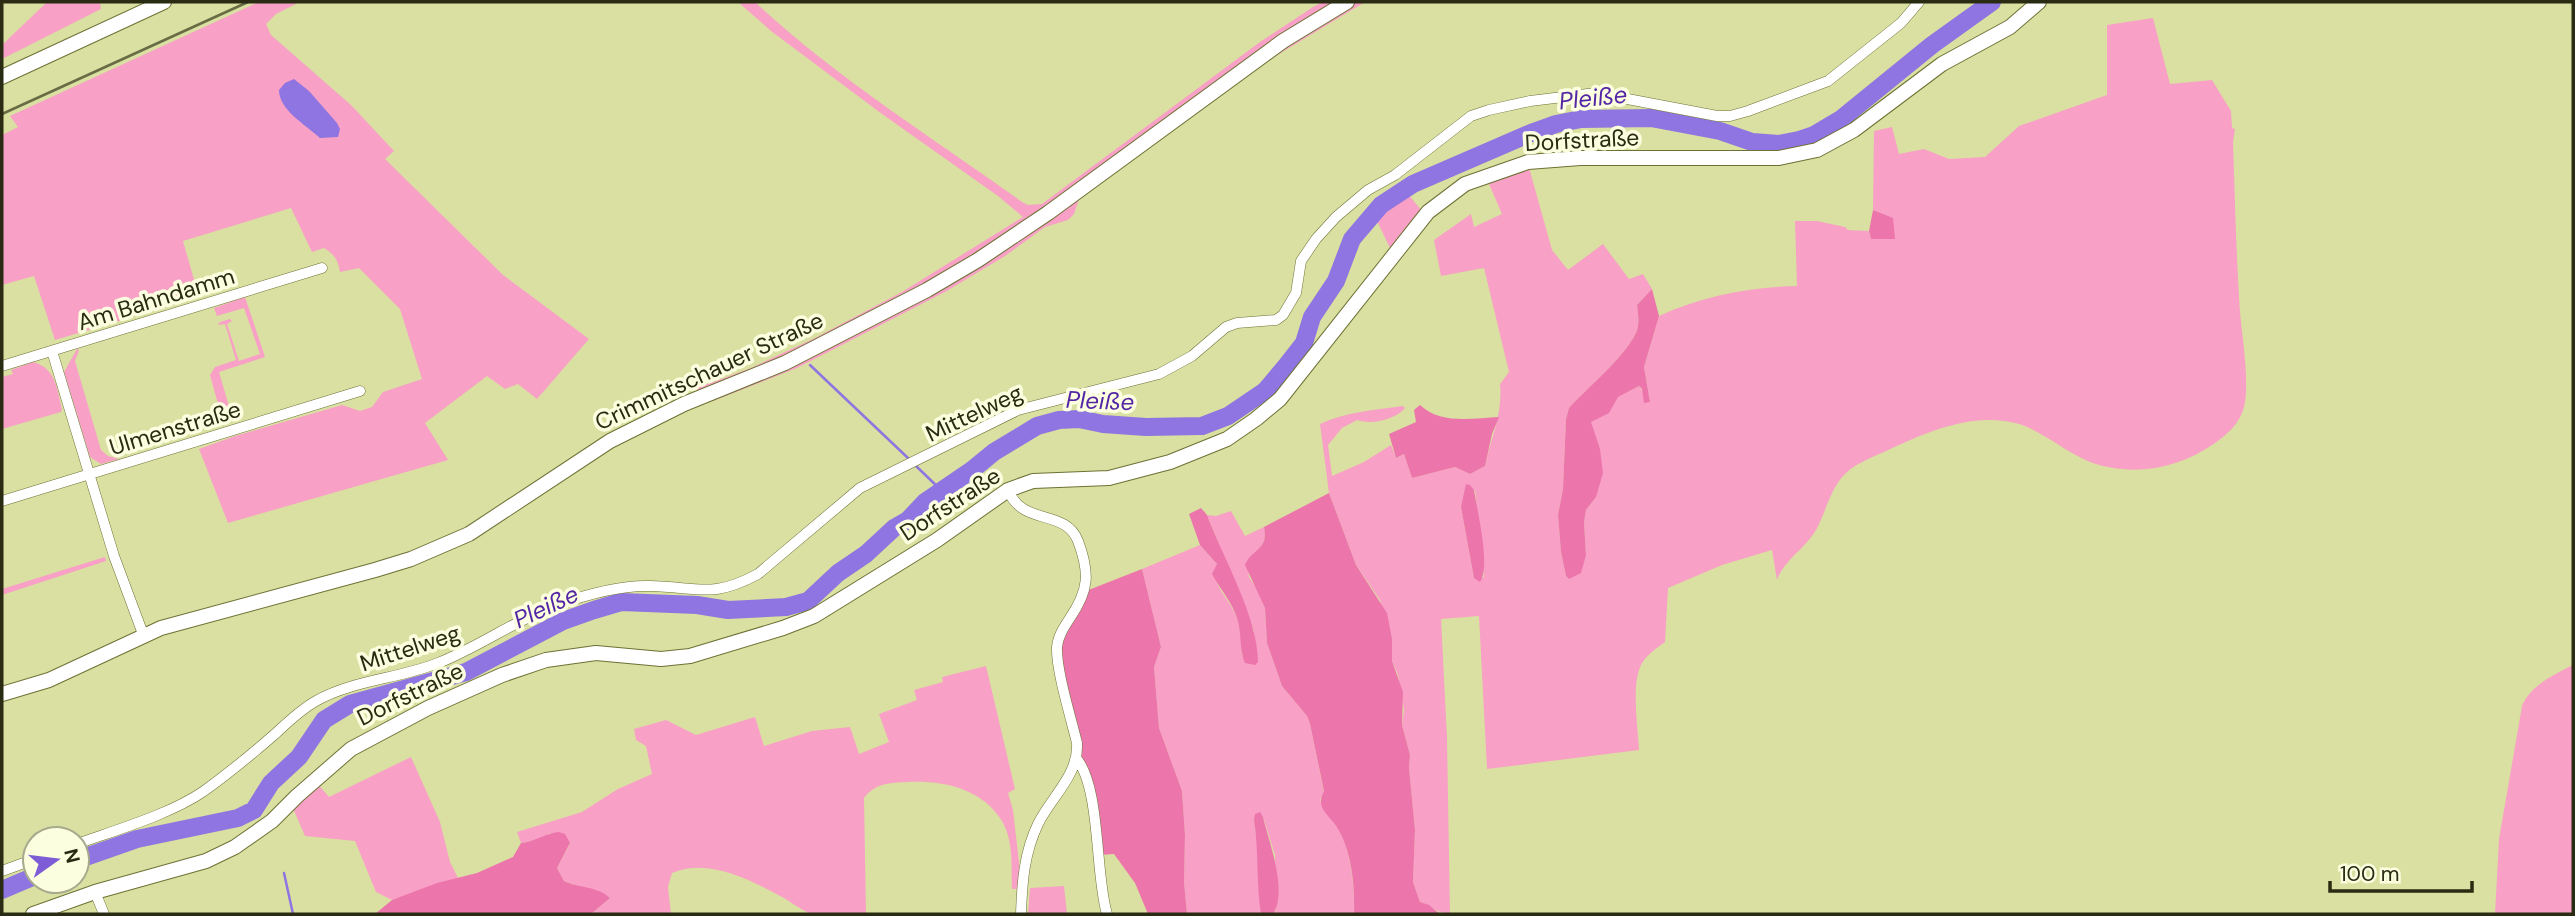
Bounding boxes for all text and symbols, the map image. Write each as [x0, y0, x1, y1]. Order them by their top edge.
water label: Pleiße [1557, 79, 1629, 116]
street label: Dorfstraße [1524, 122, 1640, 158]
street label: Am Bahndamm [74, 261, 238, 337]
street label: Crimmitschauer Straße [590, 305, 828, 437]
street label: Mittelweg [921, 377, 1027, 449]
water label: Pleiße [1065, 384, 1135, 417]
street label: Ulmenstraße [106, 394, 244, 462]
street label: Dorfstraße [894, 460, 1006, 548]
water label: Pleiße [508, 578, 583, 635]
street label: Mittelweg [356, 618, 464, 678]
street label: Dorfstraße [352, 655, 468, 733]
north arrow [21, 825, 91, 895]
text: N [58, 846, 86, 866]
scale bar [2330, 850, 2472, 894]
text: 100 m [2340, 860, 2400, 888]

